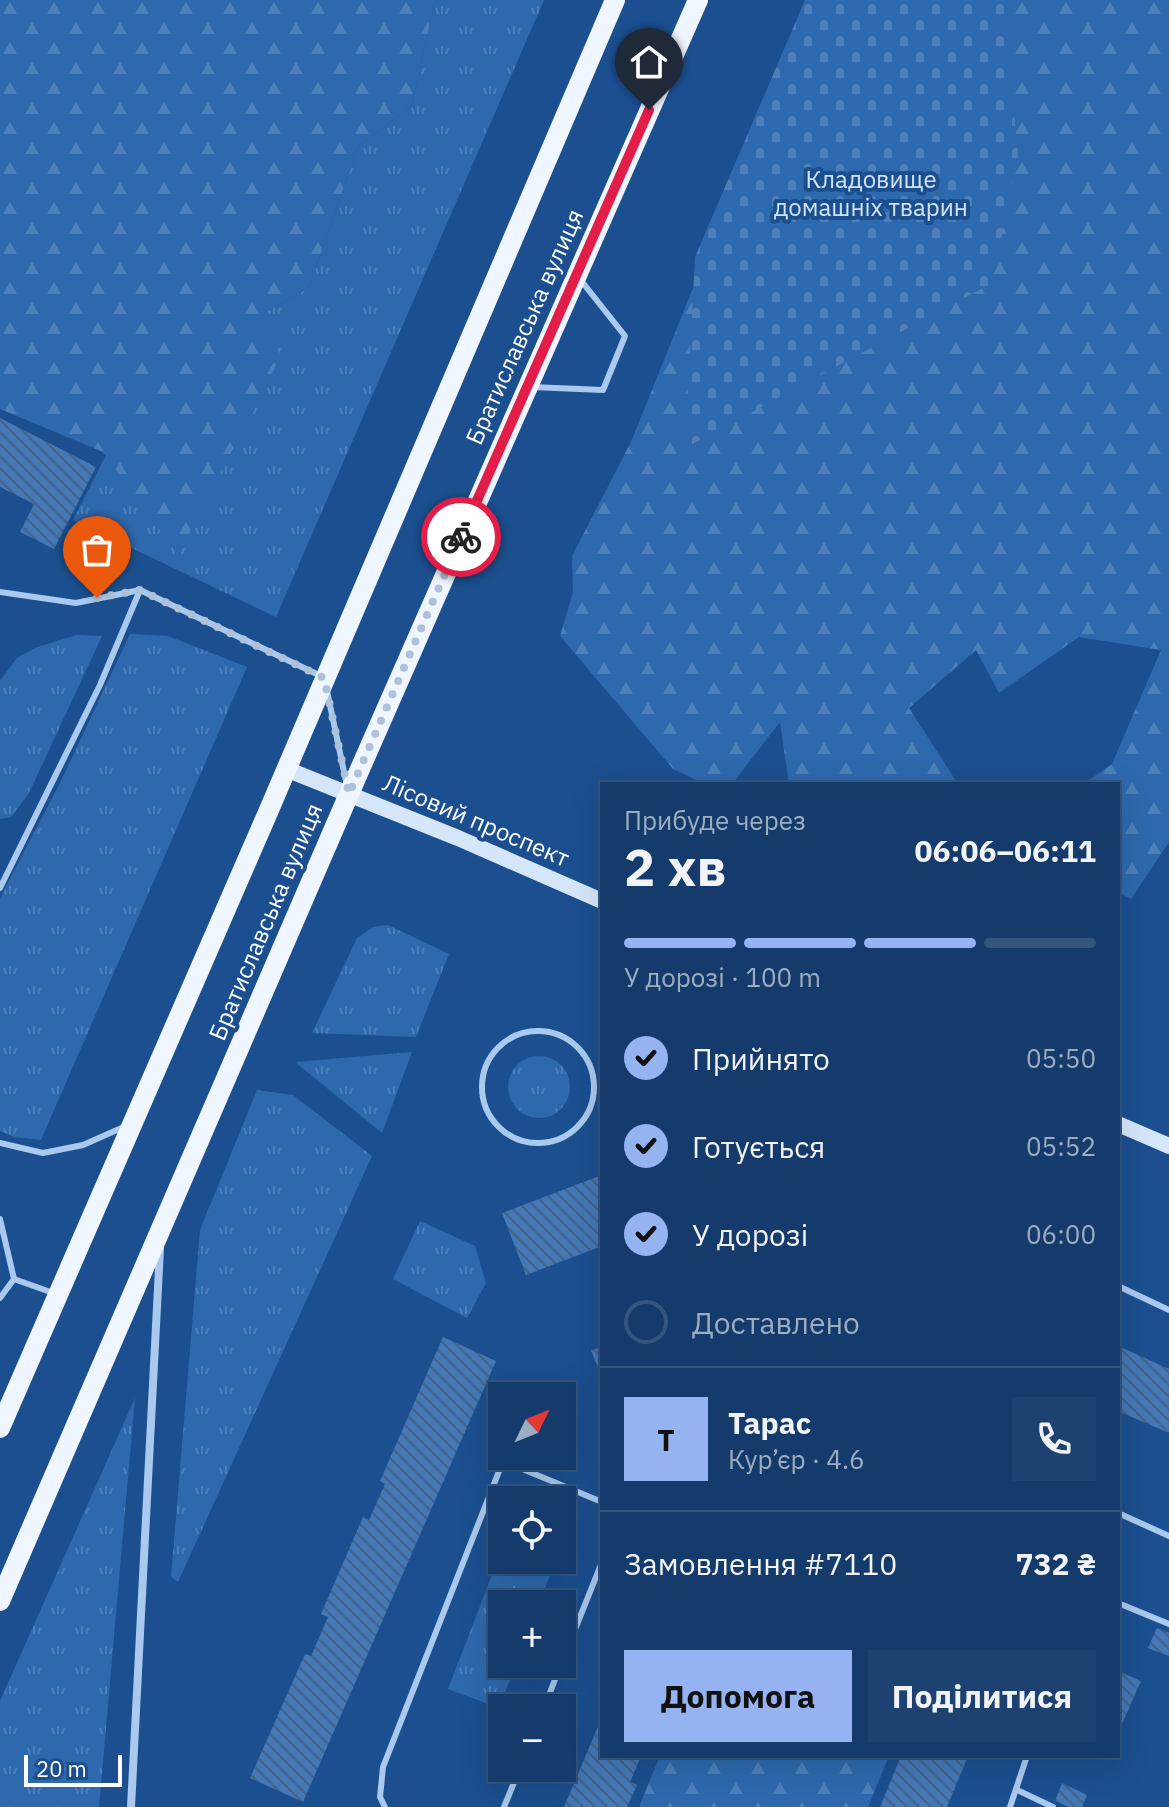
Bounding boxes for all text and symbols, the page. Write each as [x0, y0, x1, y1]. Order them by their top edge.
pin [615, 28, 683, 110]
icon: home [627, 40, 671, 84]
park label: Кладовище домашніх тварин [774, 163, 968, 223]
street label: Братиславська вулиця [458, 204, 590, 449]
courier [421, 497, 501, 577]
icon: bike [439, 515, 483, 559]
pin [63, 516, 131, 598]
icon: bag [75, 528, 119, 572]
street label: Лісовий проспект [378, 766, 575, 874]
street label: Братиславська вулиця [201, 798, 330, 1045]
text: Прибуде через [624, 803, 806, 837]
text: 06:06–06:11 [915, 831, 1096, 870]
text: 2 хв [624, 833, 727, 900]
text: У дорозі · 100 m [624, 960, 821, 994]
icon: check [624, 1036, 668, 1080]
text: Прийнято [692, 1039, 830, 1078]
text: 05:50 [1026, 1041, 1096, 1075]
icon: check [624, 1124, 668, 1168]
text: Готується [692, 1127, 825, 1166]
text: 05:52 [1026, 1129, 1096, 1163]
icon: check [624, 1212, 668, 1256]
text: У дорозі [692, 1215, 808, 1254]
text: 06:00 [1026, 1217, 1096, 1251]
text: Доставлено [692, 1303, 860, 1342]
north arrow [488, 1382, 576, 1470]
map controls [488, 1382, 576, 1782]
button: phone [1012, 1397, 1096, 1481]
text: Тарас [728, 1403, 811, 1442]
text: Т [657, 1420, 675, 1459]
text: Кур’єр · 4.6 [728, 1442, 865, 1476]
button: locate [488, 1486, 576, 1574]
text: Замовлення #7110 [624, 1544, 897, 1583]
text: 732 ₴ [1016, 1544, 1096, 1583]
button: + [488, 1590, 576, 1678]
button: Допомога [624, 1650, 852, 1742]
button: Поділитися [868, 1650, 1096, 1742]
button: − [488, 1694, 576, 1782]
scale bar [24, 1751, 122, 1787]
text: 20 m [36, 1754, 87, 1783]

